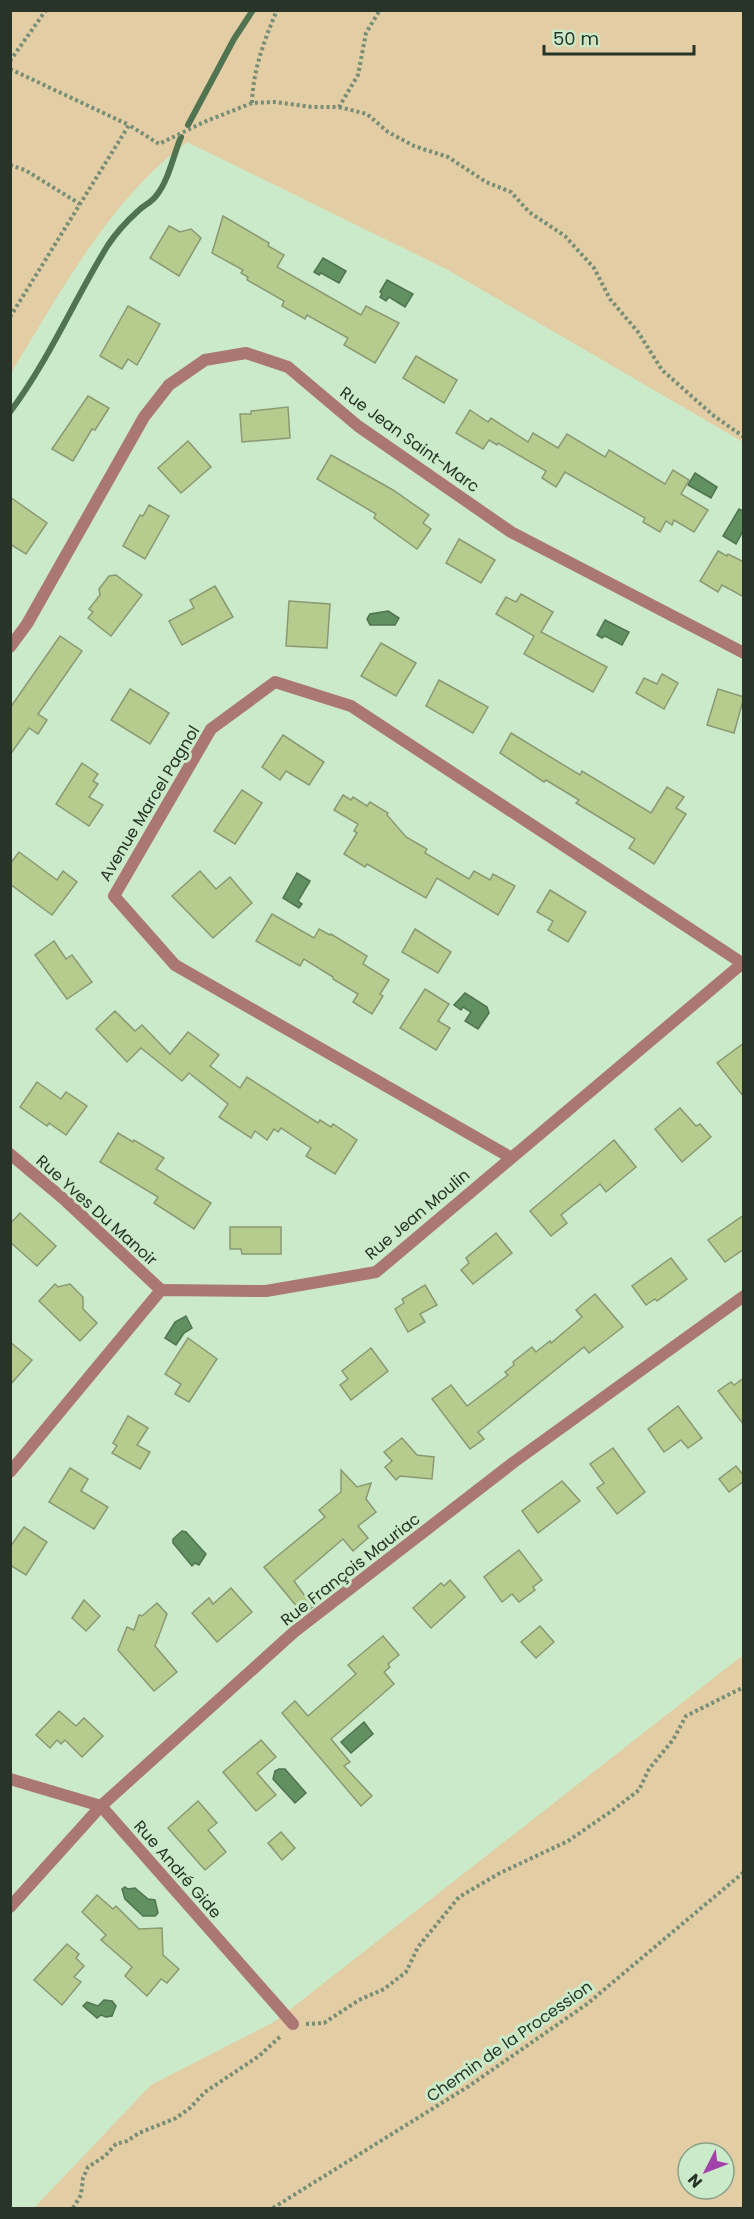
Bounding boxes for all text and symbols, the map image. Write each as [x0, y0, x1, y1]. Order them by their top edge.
scale bar [544, 18, 694, 56]
text: 50 m [553, 26, 599, 51]
street label: Rue Jean Saint-Marc [335, 381, 484, 498]
street label: Avenue Marcel Pagnol [94, 721, 205, 886]
street label: Rue Yves Du Manoir [31, 1150, 162, 1271]
street label: Rue Jean Moulin [360, 1164, 475, 1265]
street label: Rue François Mauriac [276, 1508, 425, 1631]
street label: Rue André Gide [129, 1815, 227, 1923]
street label: Chemin de la Procession [422, 1975, 597, 2108]
north arrow [676, 2141, 736, 2201]
text: N [683, 2169, 708, 2193]

